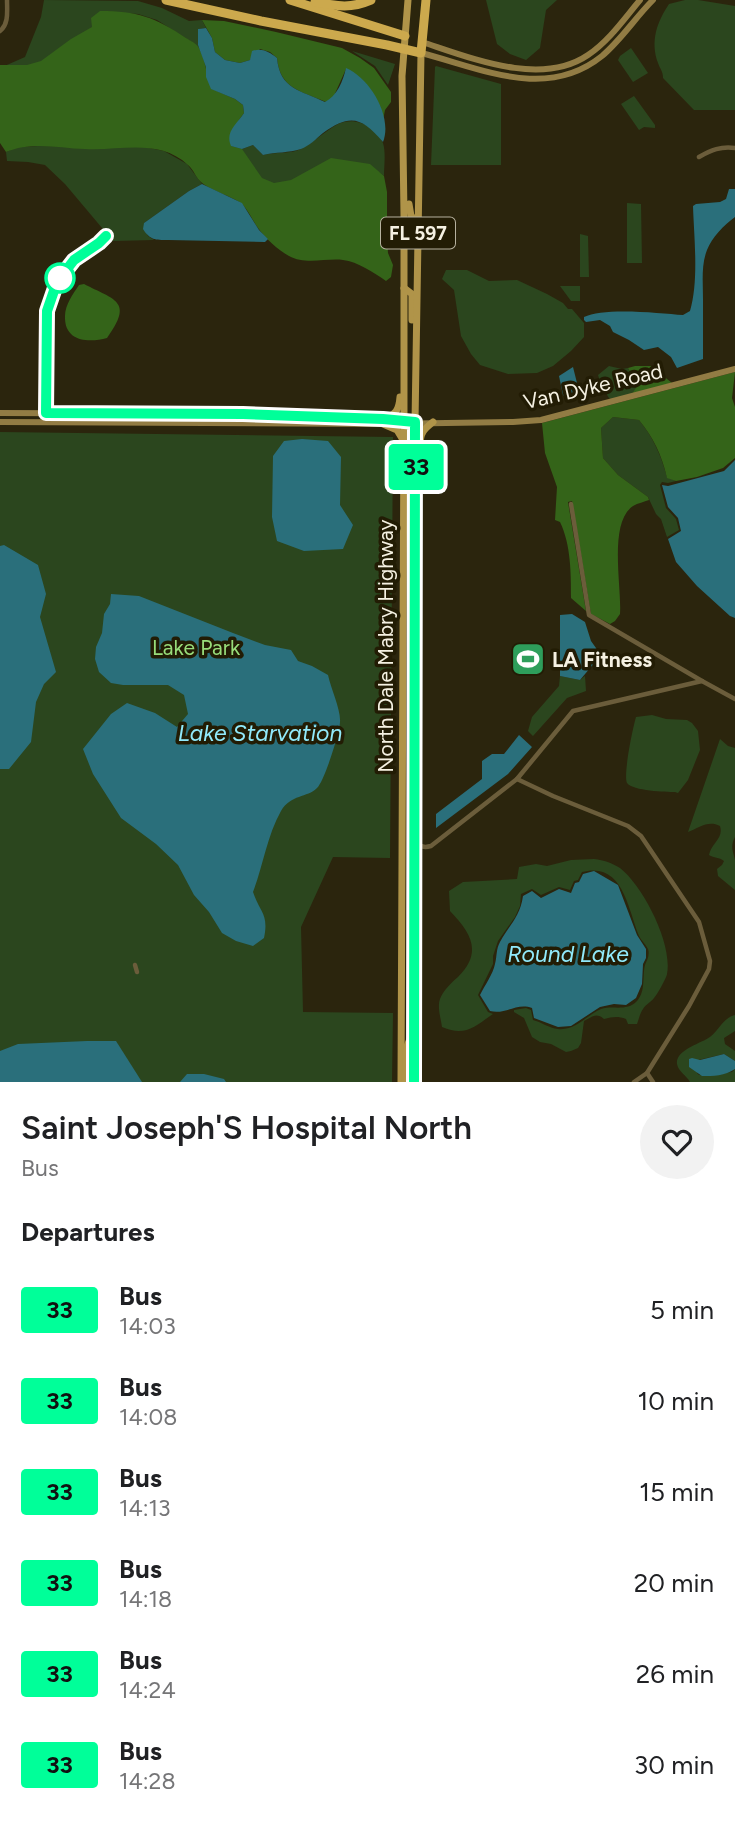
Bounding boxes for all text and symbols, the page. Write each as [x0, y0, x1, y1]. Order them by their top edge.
road number: FL 597 [381, 218, 455, 248]
unlabelled marker [45, 263, 75, 293]
street label: Van Dyke Road [521, 358, 665, 414]
line badge: 33 [384, 444, 448, 490]
text: 33 [403, 452, 429, 481]
street label: North Dale Mabry Highway [373, 519, 398, 773]
park label: Lake Park [152, 635, 241, 660]
sports icon: LA Fitness [509, 640, 547, 678]
place label: LA Fitness [552, 647, 652, 672]
water label: Lake Starvation [178, 719, 342, 747]
water label: Round Lake [507, 940, 629, 968]
button: heart [640, 1105, 714, 1179]
text: Saint Joseph'S Hospital North [21, 1108, 472, 1147]
text: Bus [21, 1154, 59, 1182]
text: Departures [21, 1216, 155, 1248]
text: Bus [119, 1280, 162, 1312]
text: 5 min [650, 1294, 714, 1326]
text: 33 [46, 1295, 73, 1324]
text: 14:03 [119, 1312, 176, 1340]
text: Bus [119, 1371, 162, 1403]
text: 10 min [638, 1385, 714, 1417]
text: 33 [46, 1386, 73, 1415]
text: 14:08 [119, 1403, 177, 1431]
text: Bus [119, 1462, 162, 1494]
text: 15 min [639, 1476, 714, 1508]
text: 33 [46, 1477, 73, 1506]
text: 14:13 [119, 1494, 171, 1522]
text: Bus [119, 1553, 162, 1585]
text: 20 min [634, 1567, 714, 1599]
text: 33 [46, 1568, 73, 1597]
text: 14:18 [119, 1585, 172, 1613]
text: Bus [119, 1644, 162, 1676]
text: 26 min [636, 1658, 714, 1690]
text: 33 [46, 1659, 73, 1688]
text: 14:24 [119, 1676, 176, 1704]
text: Bus [119, 1735, 162, 1767]
text: 30 min [634, 1749, 714, 1781]
text: 33 [46, 1750, 73, 1779]
text: 14:28 [119, 1767, 176, 1795]

